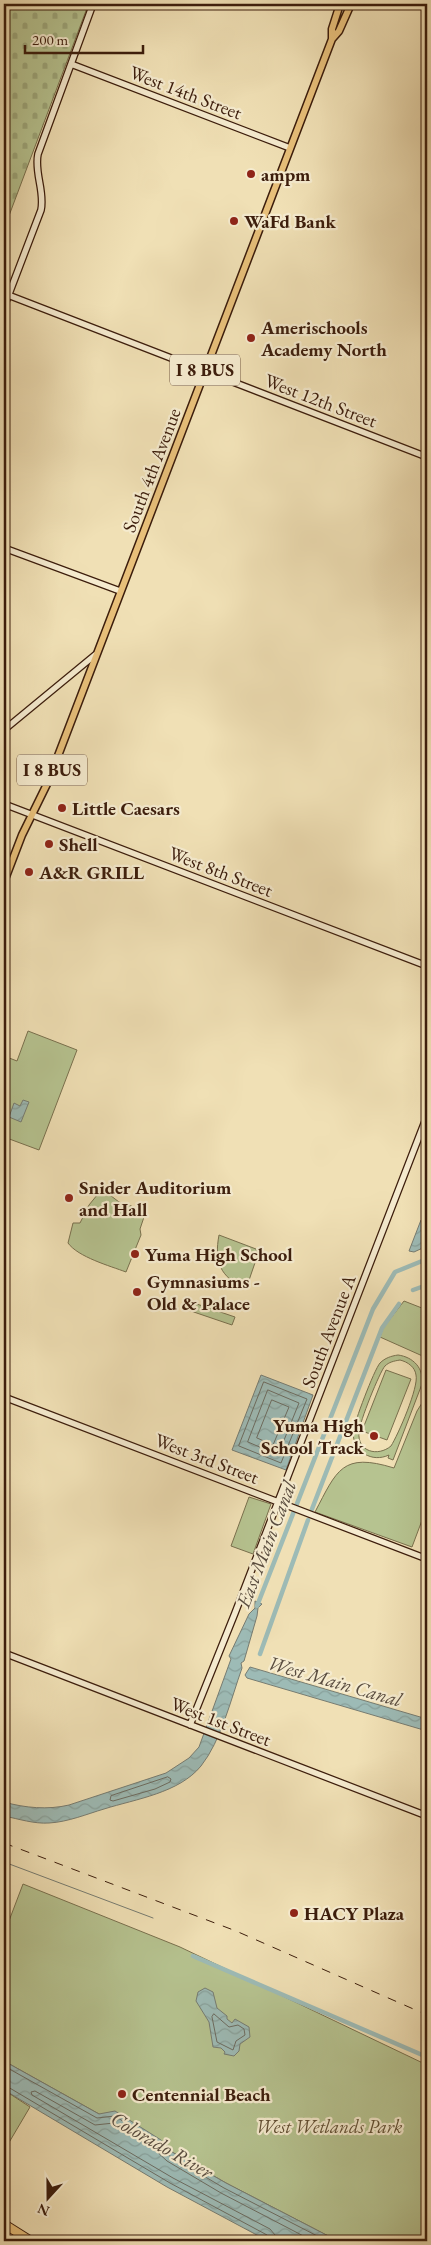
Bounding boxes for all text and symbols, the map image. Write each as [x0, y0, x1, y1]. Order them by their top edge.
scale bar [25, 22, 142, 54]
text: 200 m [32, 30, 69, 49]
street label: West 14th Street [126, 60, 246, 125]
place label: ampm [261, 162, 311, 187]
marker: ampm [245, 168, 257, 180]
place label: WaFd Bank [244, 209, 336, 234]
marker: WaFd Bank [228, 215, 240, 227]
place label: Amerischools Academy North [260, 315, 387, 362]
marker: Amerischools Academy North [245, 332, 257, 344]
road number: I 8 BUS [170, 354, 240, 386]
street label: West 12th Street [261, 368, 381, 433]
street label: South 4th Avenue [116, 405, 187, 536]
road number: I 8 BUS [17, 754, 87, 786]
place label: Little Caesars [72, 796, 180, 821]
marker: Little Caesars [56, 802, 68, 814]
place label: Shell [59, 832, 98, 857]
marker: Shell [43, 838, 55, 850]
street label: West 8th Street [165, 840, 276, 903]
place label: A&R GRILL [38, 860, 145, 885]
marker: A&R GRILL [23, 866, 35, 878]
place label: Snider Auditorium and Hall [79, 1175, 232, 1222]
marker: Snider Auditorium and Hall [63, 1192, 75, 1204]
place label: Yuma High School [145, 1242, 293, 1267]
marker: Yuma High School [129, 1248, 141, 1260]
place label: Gymnasiums - Old & Palace [147, 1269, 260, 1316]
street label: South Avenue A [295, 1270, 362, 1391]
marker: Gymnasiums - Old & Palace [131, 1286, 143, 1298]
place label: Yuma High School Track [261, 1413, 365, 1460]
street label: West 3rd Street [151, 1427, 262, 1490]
marker: Yuma High School Track [368, 1430, 380, 1442]
water label: East Main Canal [230, 1476, 303, 1612]
water label: West Main Canal [265, 1649, 406, 1713]
street label: West 1st Street [167, 1691, 275, 1752]
place label: HACY Plaza [304, 1901, 405, 1926]
marker: HACY Plaza [288, 1907, 300, 1919]
place label: Centennial Beach [132, 2082, 271, 2107]
marker: Centennial Beach [116, 2088, 128, 2100]
water label: Colorado River [106, 2105, 219, 2185]
park label: West Wetlands Park [255, 2114, 403, 2139]
north arrow [22, 2172, 72, 2222]
text: N [34, 2199, 52, 2221]

